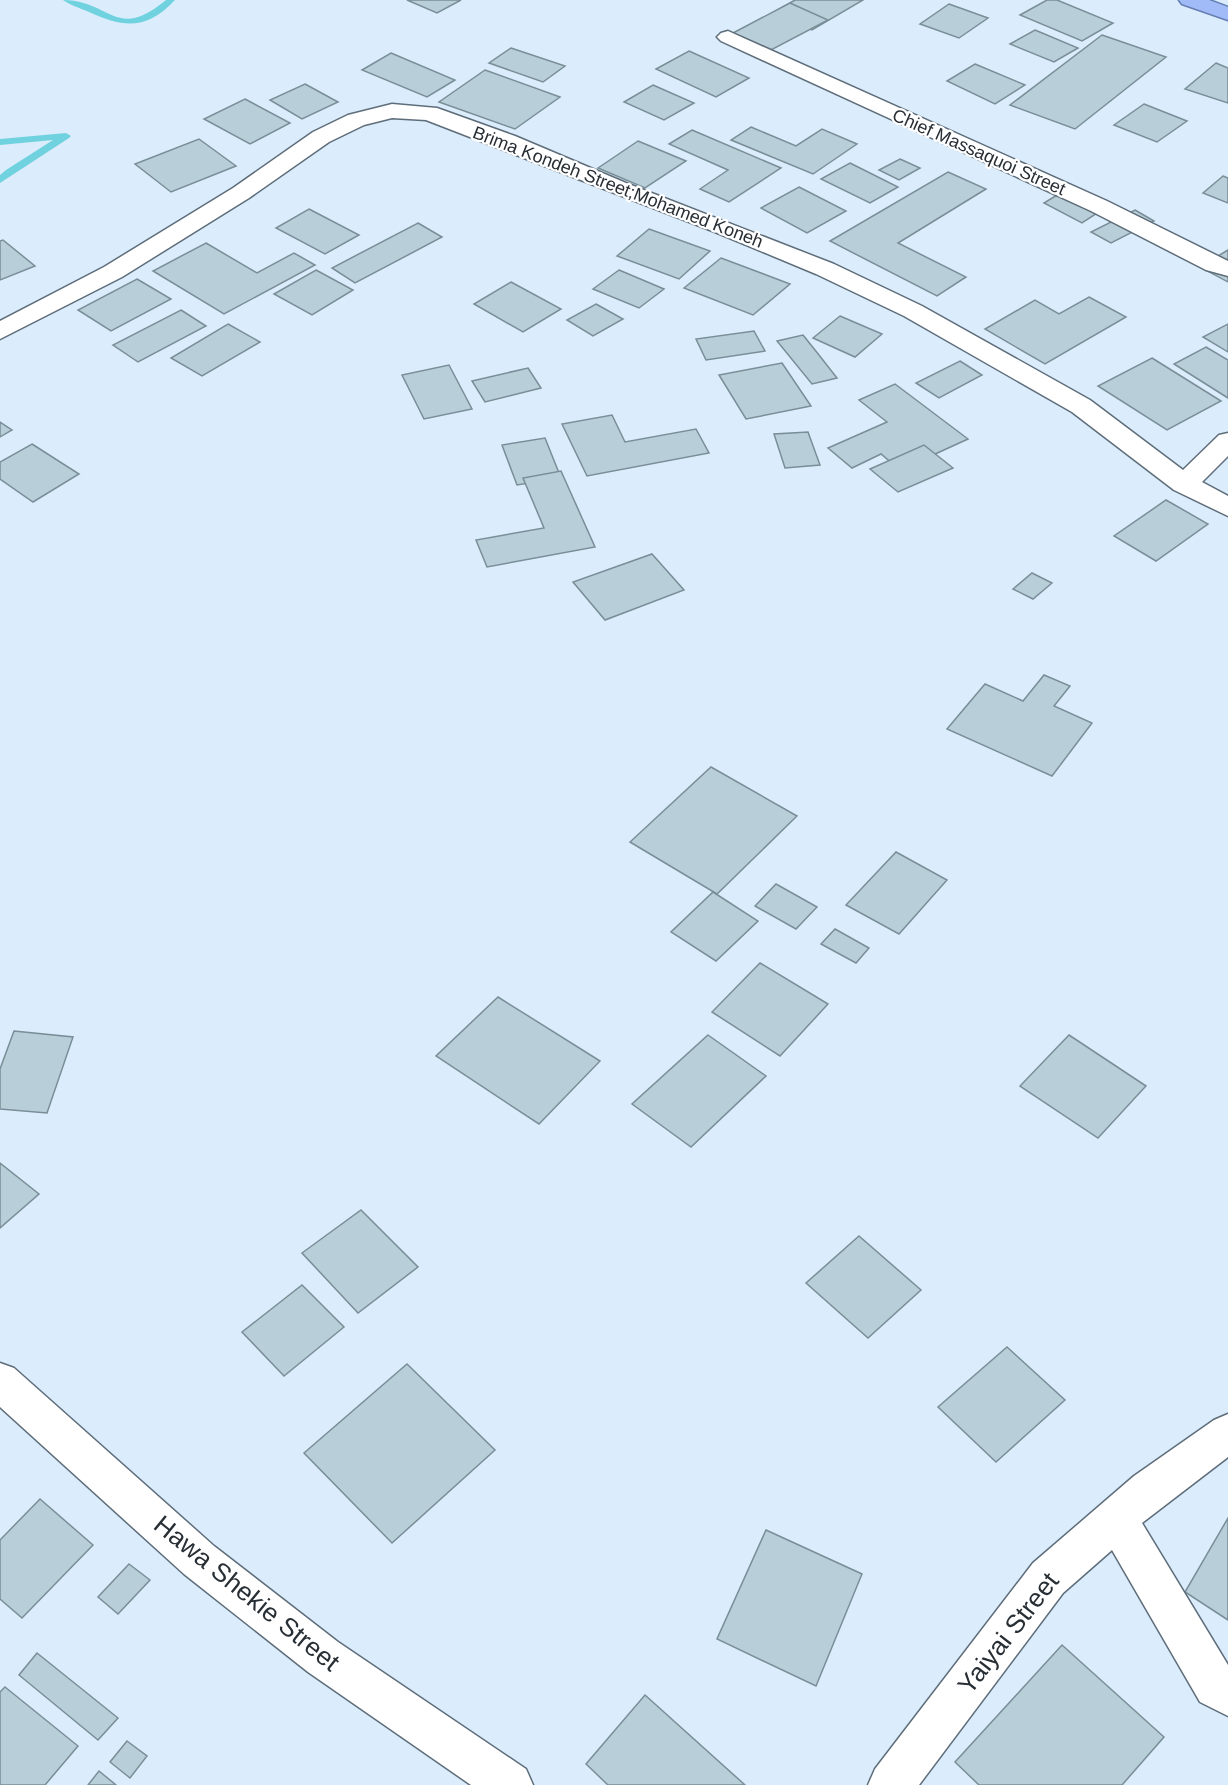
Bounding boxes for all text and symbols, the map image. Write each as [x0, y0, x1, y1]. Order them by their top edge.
street label: Chief Massaquoi Street [889, 105, 1069, 199]
street label: Brima Kondeh Street;Mohamed Koneh [470, 122, 766, 252]
street label: Hawa Shekie Street [148, 1509, 346, 1677]
street label: Yaiyai Street [951, 1566, 1065, 1700]

